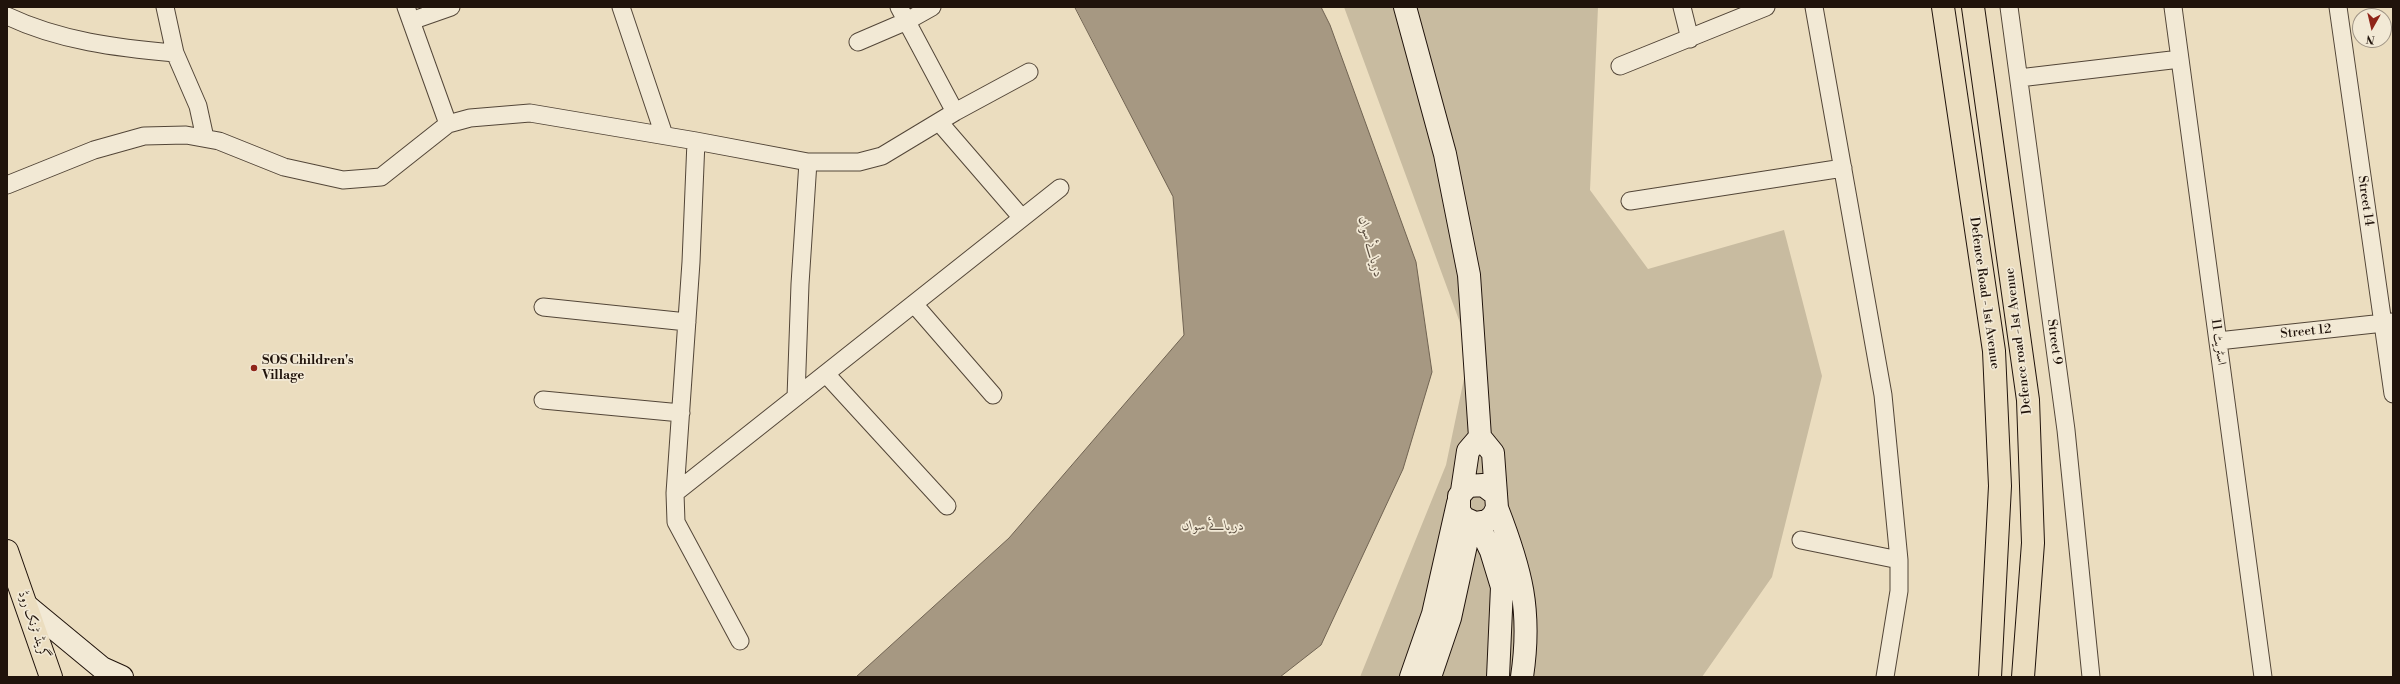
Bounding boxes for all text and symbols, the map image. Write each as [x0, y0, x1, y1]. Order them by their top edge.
north arrow [2352, 8, 2392, 48]
text: N [2365, 31, 2376, 46]
street label: Street 14 [2354, 175, 2376, 227]
water label: دریائے سواں [1354, 215, 1386, 279]
street label: Defence Road - 1st Avenue [1966, 216, 2002, 370]
street label: Defence road -1st Avenue [2002, 267, 2036, 415]
street label: Street 9 [2043, 318, 2065, 366]
street label: اسٹریٹ 11 [2207, 318, 2229, 366]
street label: Street 12 [2280, 322, 2332, 342]
place label: SOS Children's Village [262, 353, 354, 384]
marker: SOS Children's Village [249, 363, 259, 373]
water label: دریائے سواں [1182, 519, 1244, 535]
street label: گرینڈ ٹرنک روڈ [14, 589, 52, 661]

